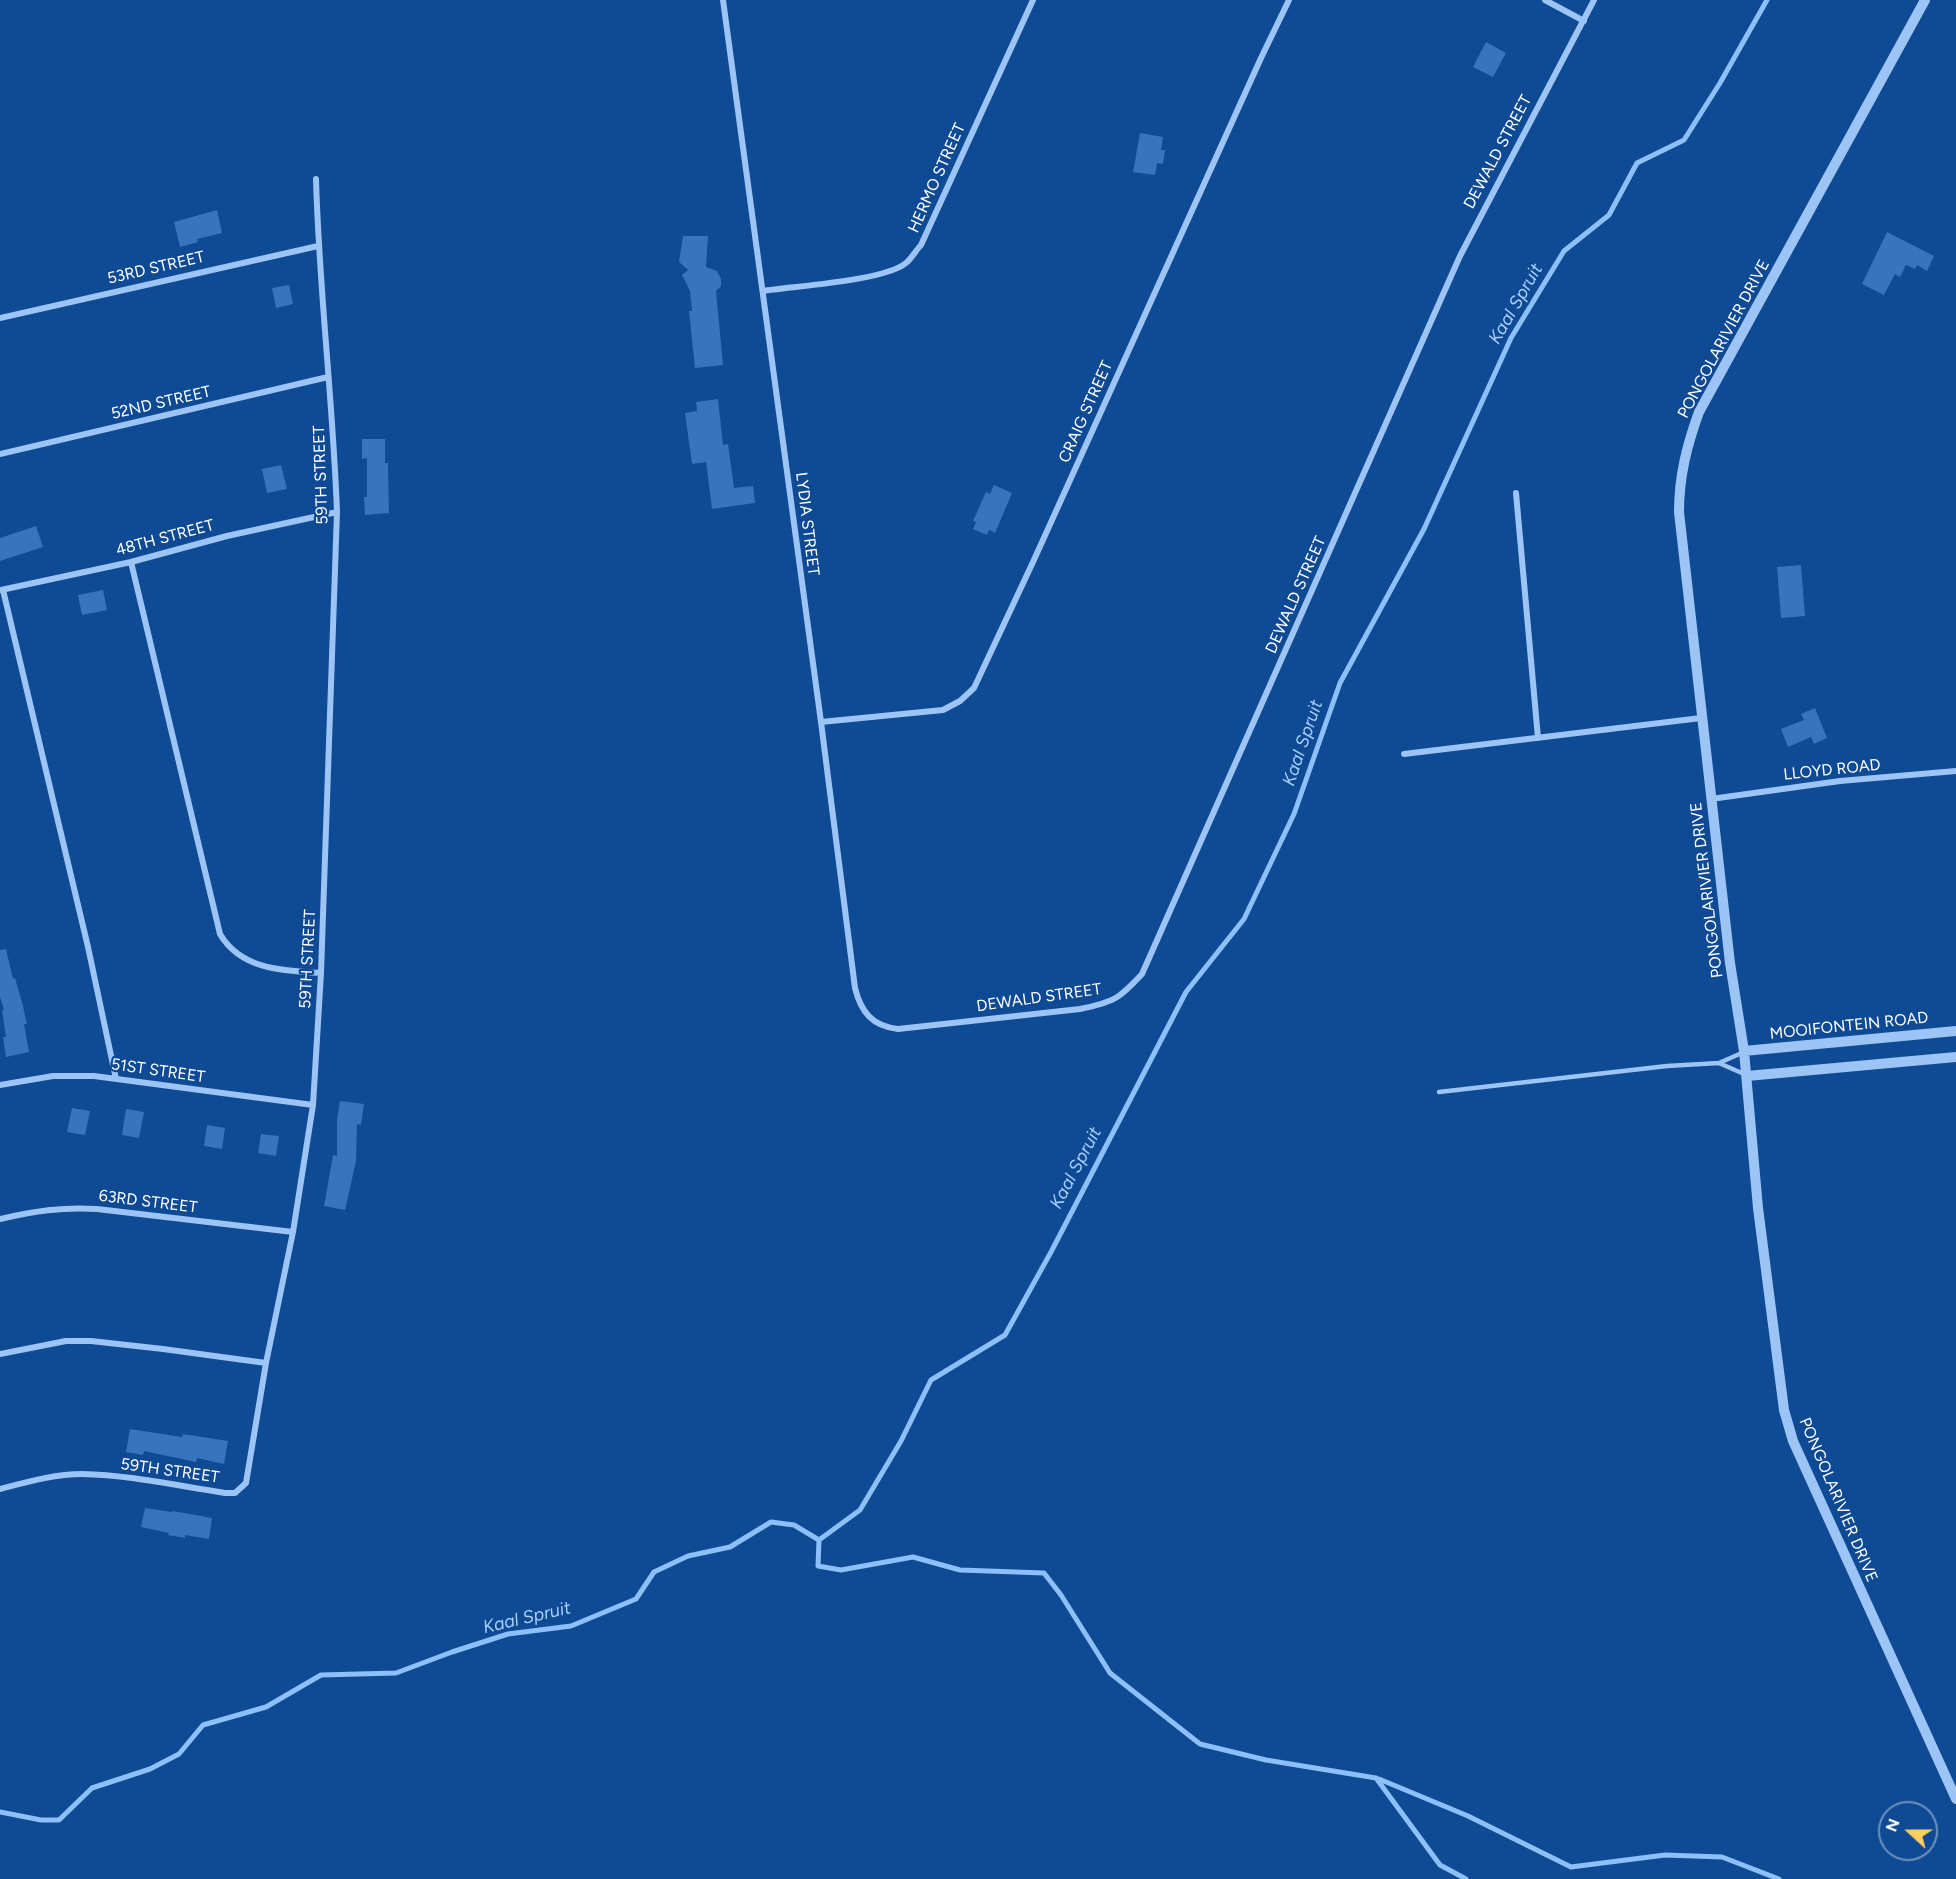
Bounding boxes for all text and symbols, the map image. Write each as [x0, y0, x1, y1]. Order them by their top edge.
street label: DEWALD STREET [1460, 92, 1536, 212]
street label: HERMO STREET [904, 120, 970, 236]
street label: 53RD STREET [105, 247, 207, 289]
street label: PONGOLARIVIER DRIVE [1674, 256, 1774, 422]
water label: Kaal Spruit [1484, 260, 1548, 348]
street label: CRAIG STREET [1055, 358, 1117, 466]
street label: 52ND STREET [109, 382, 213, 424]
street label: 59TH STREET [310, 425, 332, 525]
street label: LYDIA STREET [791, 471, 823, 577]
street label: 48TH STREET [114, 516, 216, 560]
street label: DEWALD STREET [1262, 534, 1330, 656]
water label: Kaal Spruit [1278, 697, 1328, 789]
street label: LLOYD ROAD [1783, 755, 1881, 785]
street label: PONGOLARIVIER DRIVE [1687, 801, 1727, 979]
street label: 59TH STREET [296, 909, 320, 1009]
street label: DEWALD STREET [975, 980, 1103, 1016]
street label: MOOIFONTEIN ROAD [1769, 1008, 1929, 1044]
street label: 51ST STREET [110, 1055, 206, 1087]
water label: Kaal Spruit [1045, 1123, 1107, 1213]
street label: 63RD STREET [98, 1186, 198, 1218]
street label: PONGOLARIVIER DRIVE [1795, 1415, 1881, 1585]
street label: 59TH STREET [119, 1455, 221, 1487]
water label: Kaal Spruit [481, 1597, 573, 1639]
north arrow [1878, 1801, 1938, 1861]
text: N [1882, 1816, 1904, 1834]

